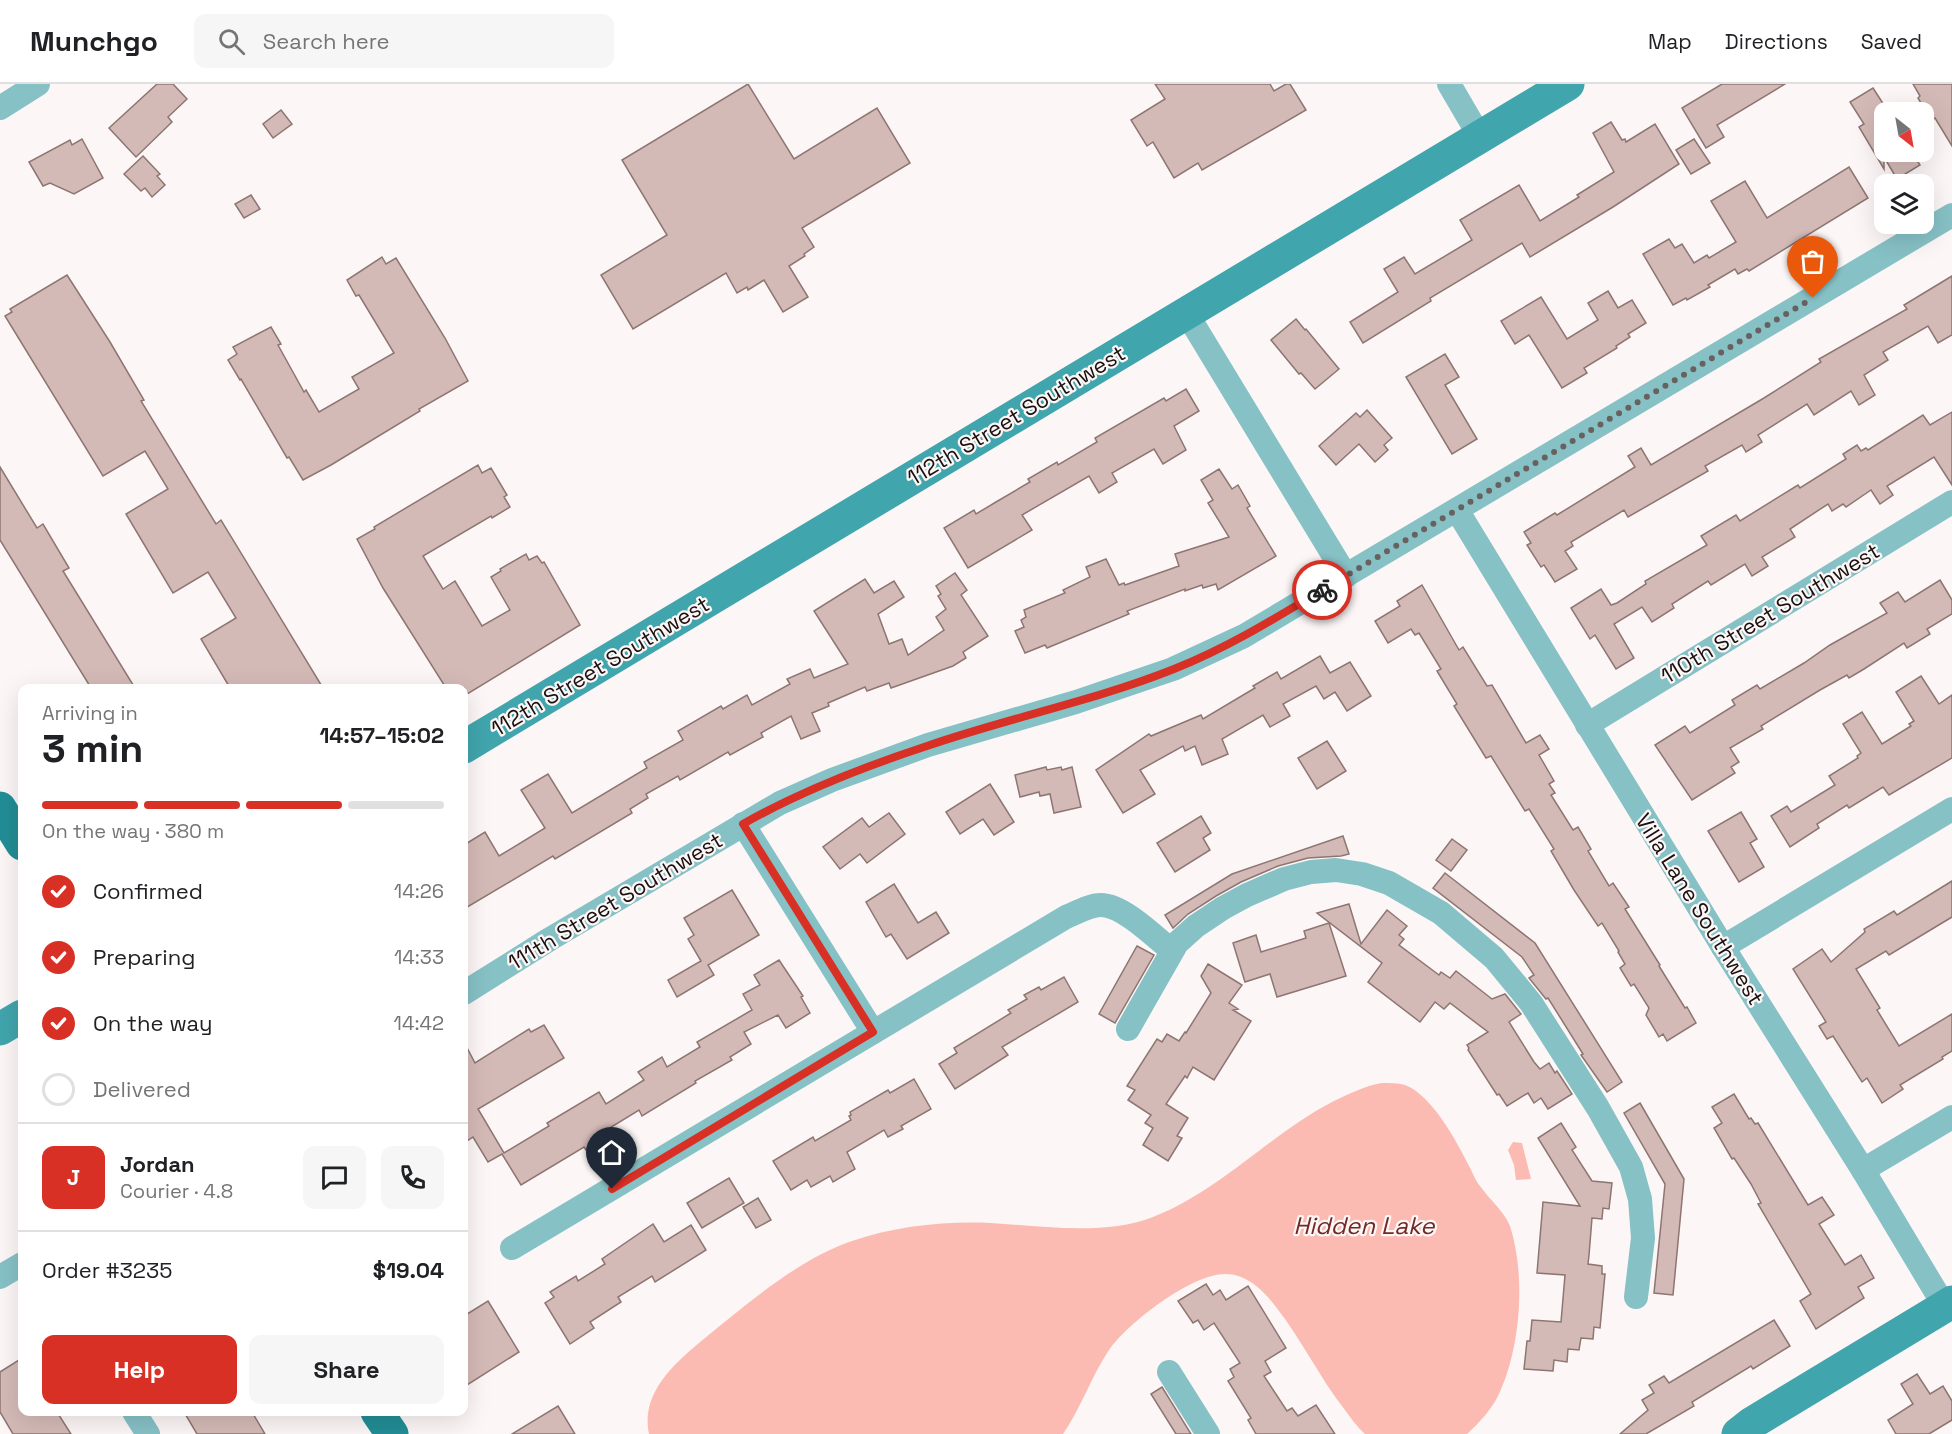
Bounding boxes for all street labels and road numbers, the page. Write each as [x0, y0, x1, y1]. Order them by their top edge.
street label: 112th Street Southwest [902, 339, 1130, 491]
street label: 110th Street Southwest [1655, 536, 1885, 690]
street label: 112th Street Southwest [486, 590, 714, 742]
street label: Villa Lane Southwest [1630, 808, 1770, 1010]
street label: 111th Street Southwest [503, 826, 727, 976]

